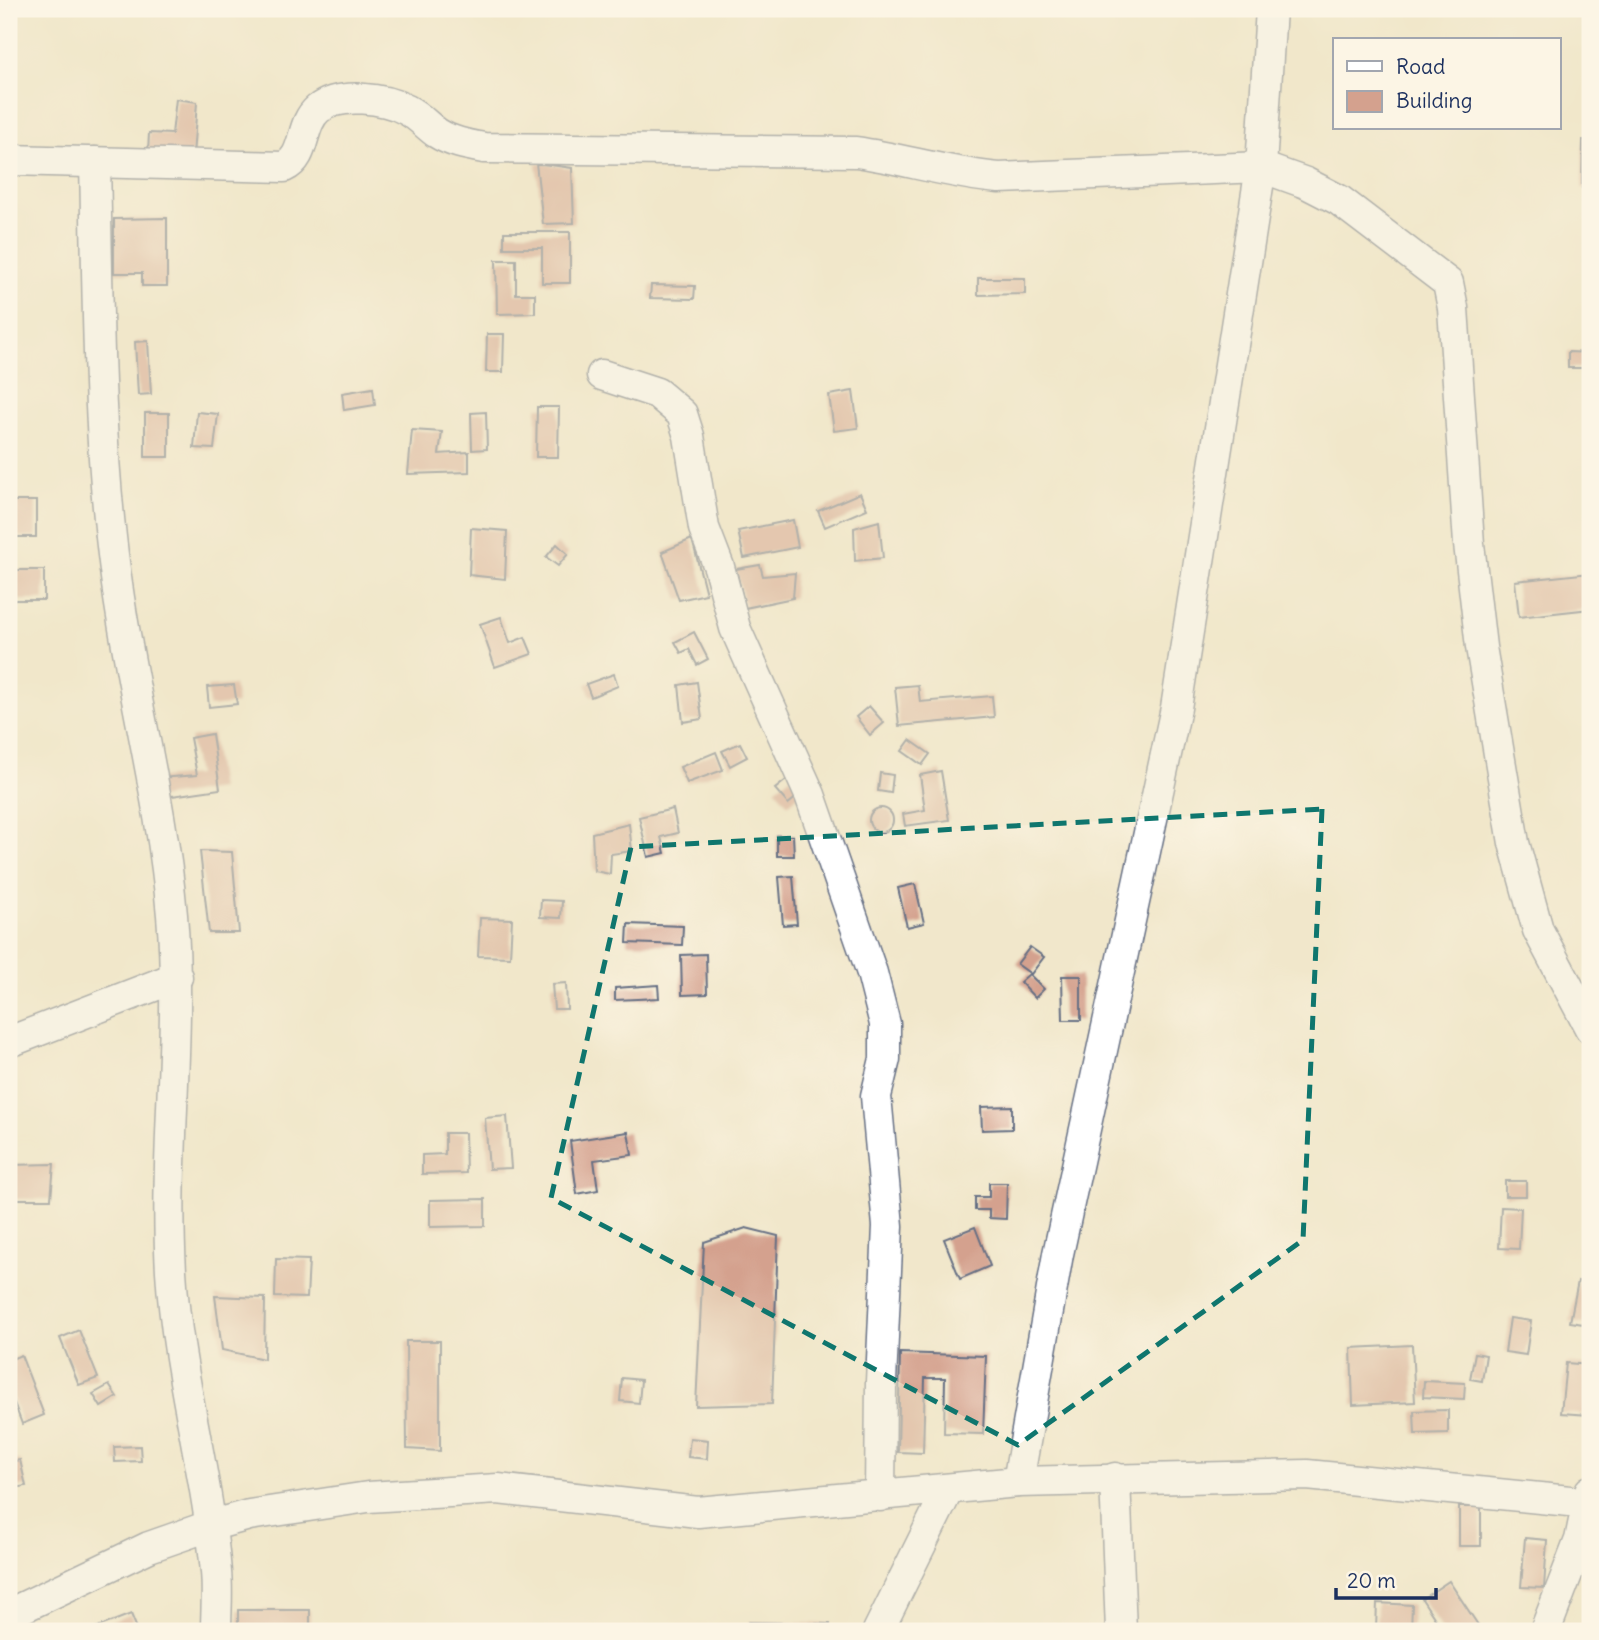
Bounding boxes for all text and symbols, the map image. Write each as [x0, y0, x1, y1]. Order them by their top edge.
legend [1333, 38, 1560, 130]
text: Road [1396, 53, 1445, 80]
text: Building [1396, 87, 1472, 114]
scale bar [1336, 1556, 1436, 1600]
text: 20 m [1347, 1567, 1396, 1594]

